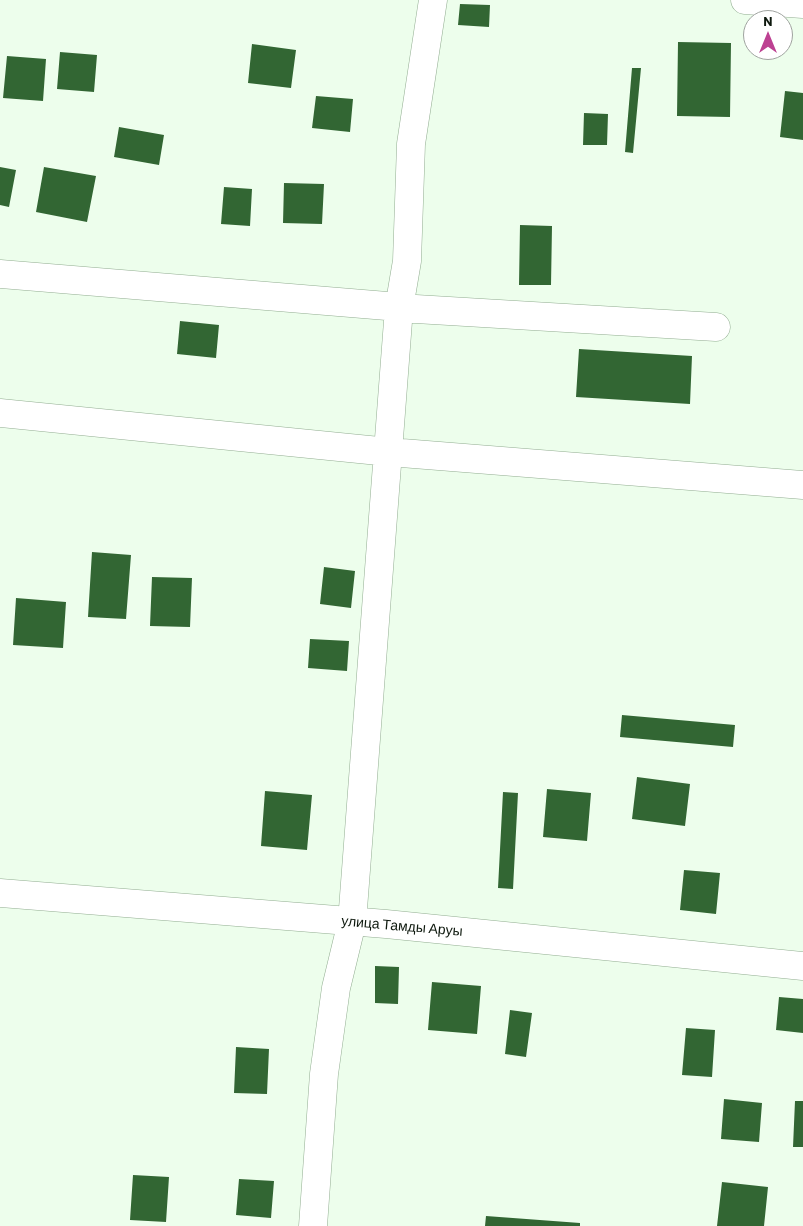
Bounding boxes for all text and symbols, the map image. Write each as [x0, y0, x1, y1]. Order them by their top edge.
north arrow [743, 10, 793, 60]
text: N [763, 12, 773, 29]
street label: улица Тамды Аруы [341, 912, 463, 940]

